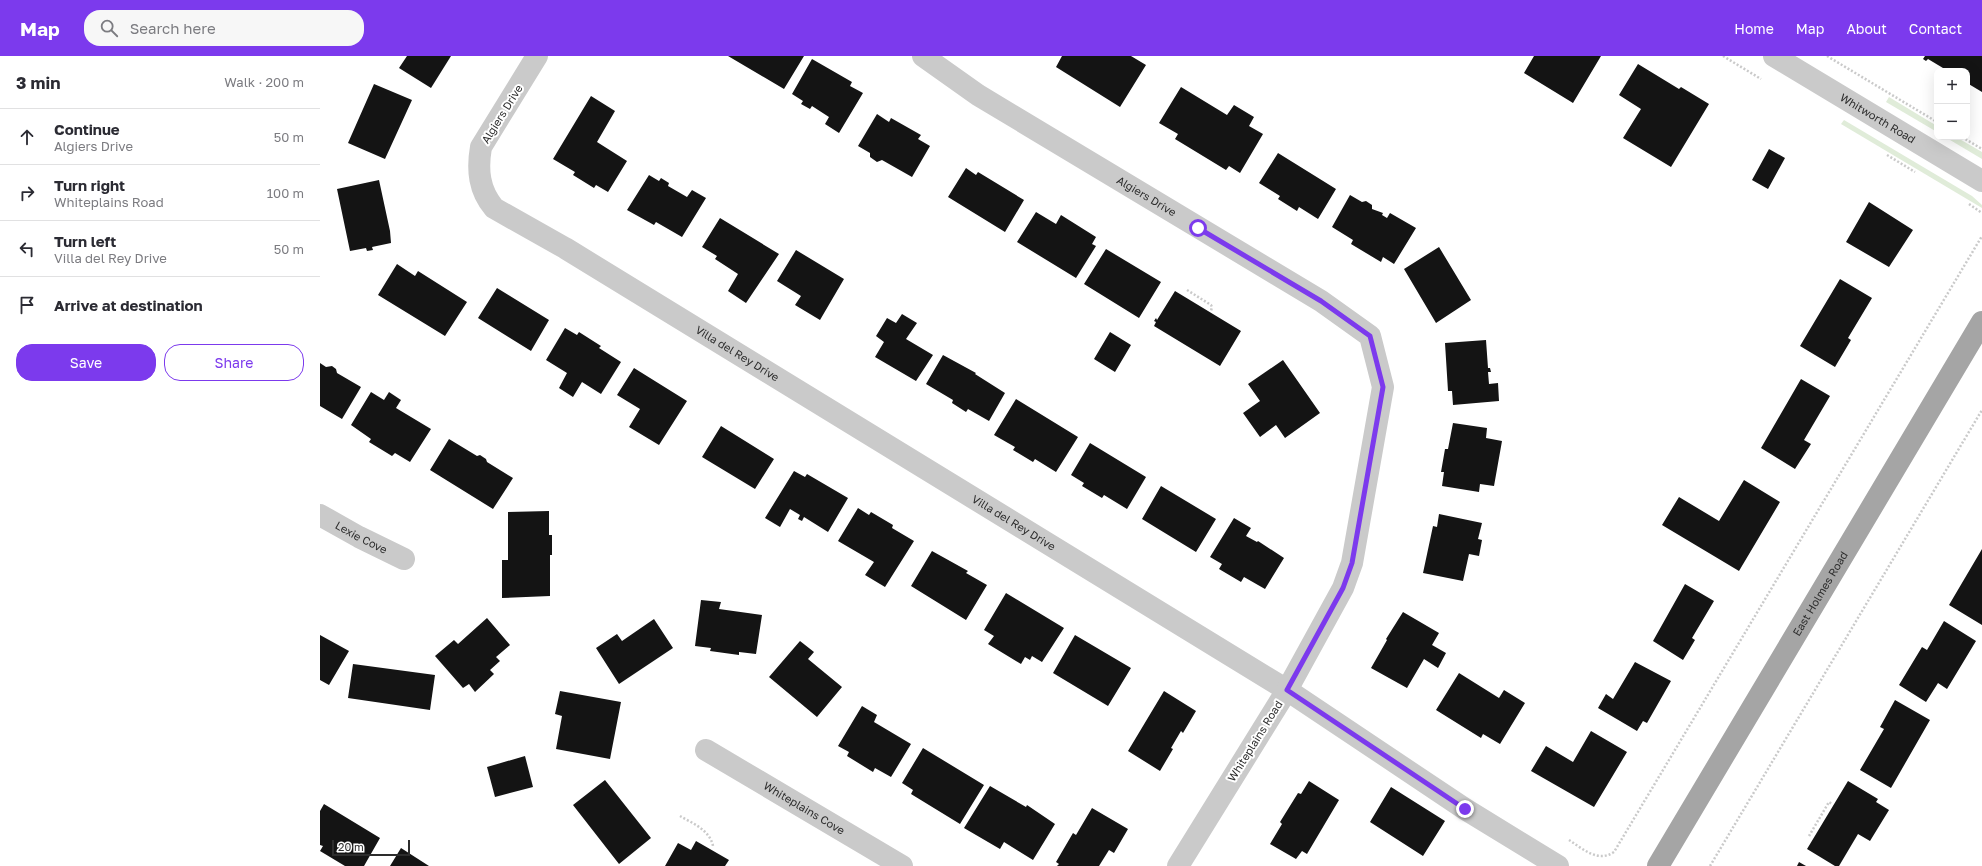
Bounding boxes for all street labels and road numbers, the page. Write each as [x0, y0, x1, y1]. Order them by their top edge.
street label: Algiers Drive [478, 82, 525, 145]
street label: Whitworth Road [1838, 90, 1918, 146]
street label: Algiers Drive [1115, 173, 1179, 219]
street label: Villa del Rey Drive [693, 323, 782, 384]
street label: Villa del Rey Drive [970, 492, 1058, 553]
street label: Lexie Cove [333, 518, 390, 556]
street label: East Holmes Road [1790, 549, 1850, 638]
street label: Whiteplains Road [1224, 698, 1285, 784]
street label: Whiteplains Cove [761, 779, 847, 837]

